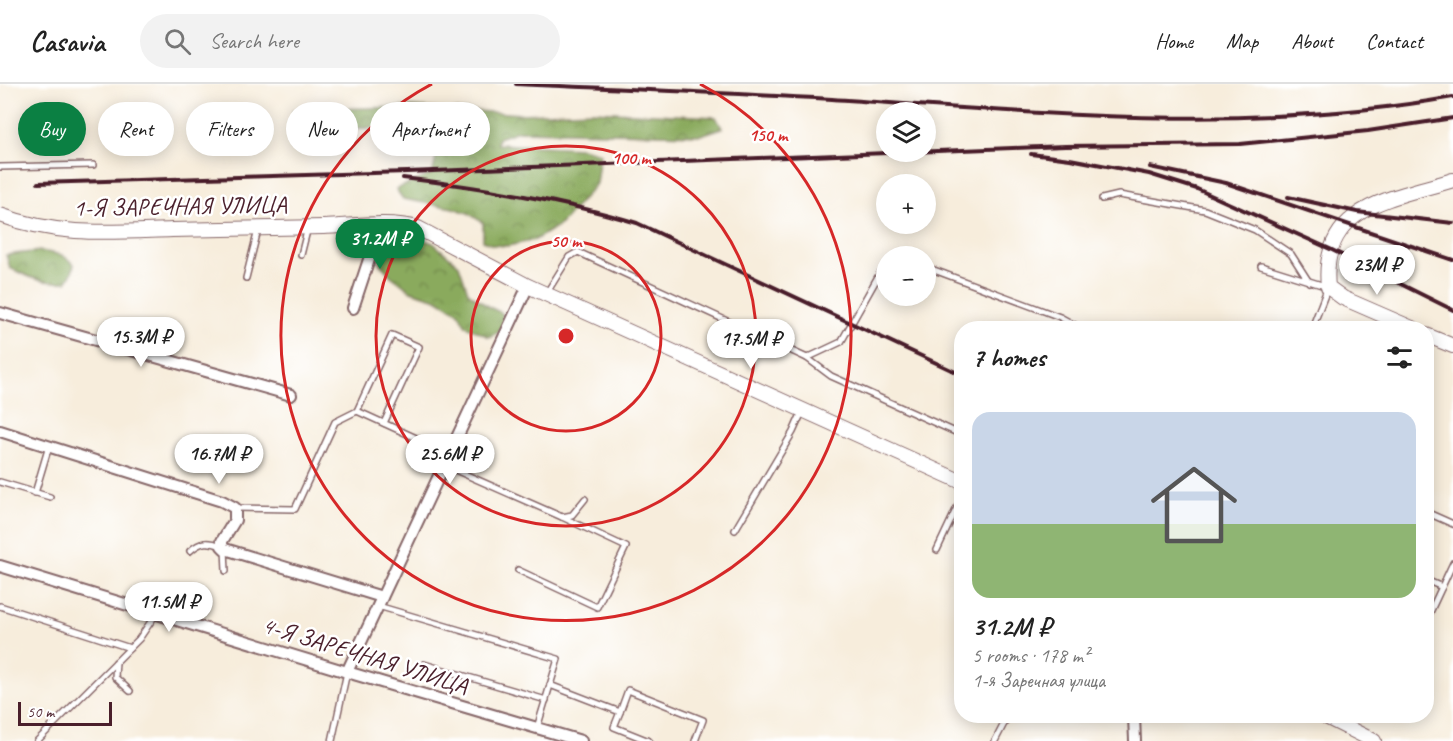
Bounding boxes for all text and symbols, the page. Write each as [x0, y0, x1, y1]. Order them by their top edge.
search box [140, 14, 560, 68]
text: Casavia [30, 24, 104, 59]
icon: search [161, 25, 194, 58]
text: Search here [209, 27, 299, 55]
text: Home [1155, 28, 1193, 54]
text: Map [1226, 28, 1258, 54]
text: About [1291, 28, 1333, 54]
text: Contact [1366, 28, 1423, 54]
chip: Buy [18, 102, 86, 156]
chip: Rent [98, 102, 174, 156]
chip: Filters [186, 102, 274, 156]
chip: New [286, 102, 358, 156]
chip: Apartment [370, 102, 490, 156]
map controls [876, 102, 936, 306]
button: layers [876, 102, 936, 162]
text: 150 m [749, 124, 789, 146]
text: 100 m [612, 147, 652, 169]
button: + [876, 174, 936, 234]
street label: 1-Я ЗАРЕЧНАЯ УЛИЦА [73, 189, 288, 223]
pin: 31.2M ₽ [325, 219, 435, 270]
text: 31.2M ₽ [350, 226, 410, 251]
text: 50 m [551, 230, 583, 252]
pin: 23M ₽ [1335, 245, 1419, 296]
button: − [876, 246, 936, 306]
text: 23M ₽ [1353, 252, 1401, 277]
pin: 15.3M ₽ [86, 317, 196, 368]
pin: 17.5M ₽ [696, 319, 806, 370]
text: 15.3M ₽ [111, 324, 171, 349]
centre of rings [556, 326, 576, 346]
text: 17.5M ₽ [721, 326, 781, 351]
text: 7 homes [972, 341, 1045, 374]
icon: filters [1383, 341, 1416, 374]
pin: 16.7M ₽ [164, 434, 274, 485]
pin: 25.6M ₽ [395, 434, 505, 485]
text: 16.7M ₽ [188, 441, 250, 466]
text: 25.6M ₽ [420, 441, 480, 466]
icon: home [1140, 451, 1248, 559]
pin: 11.5M ₽ [114, 582, 224, 633]
text: 11.5M ₽ [139, 589, 199, 614]
street label: 4-Я ЗАРЕЧНАЯ УЛИЦА [259, 609, 472, 701]
text: 31.2M ₽ [972, 610, 1051, 643]
text: 5 rooms · 178 m² [972, 643, 1089, 668]
text: 1-я Заречная улица [972, 668, 1105, 693]
scale bar [18, 699, 112, 726]
text: 50 m [27, 702, 54, 722]

